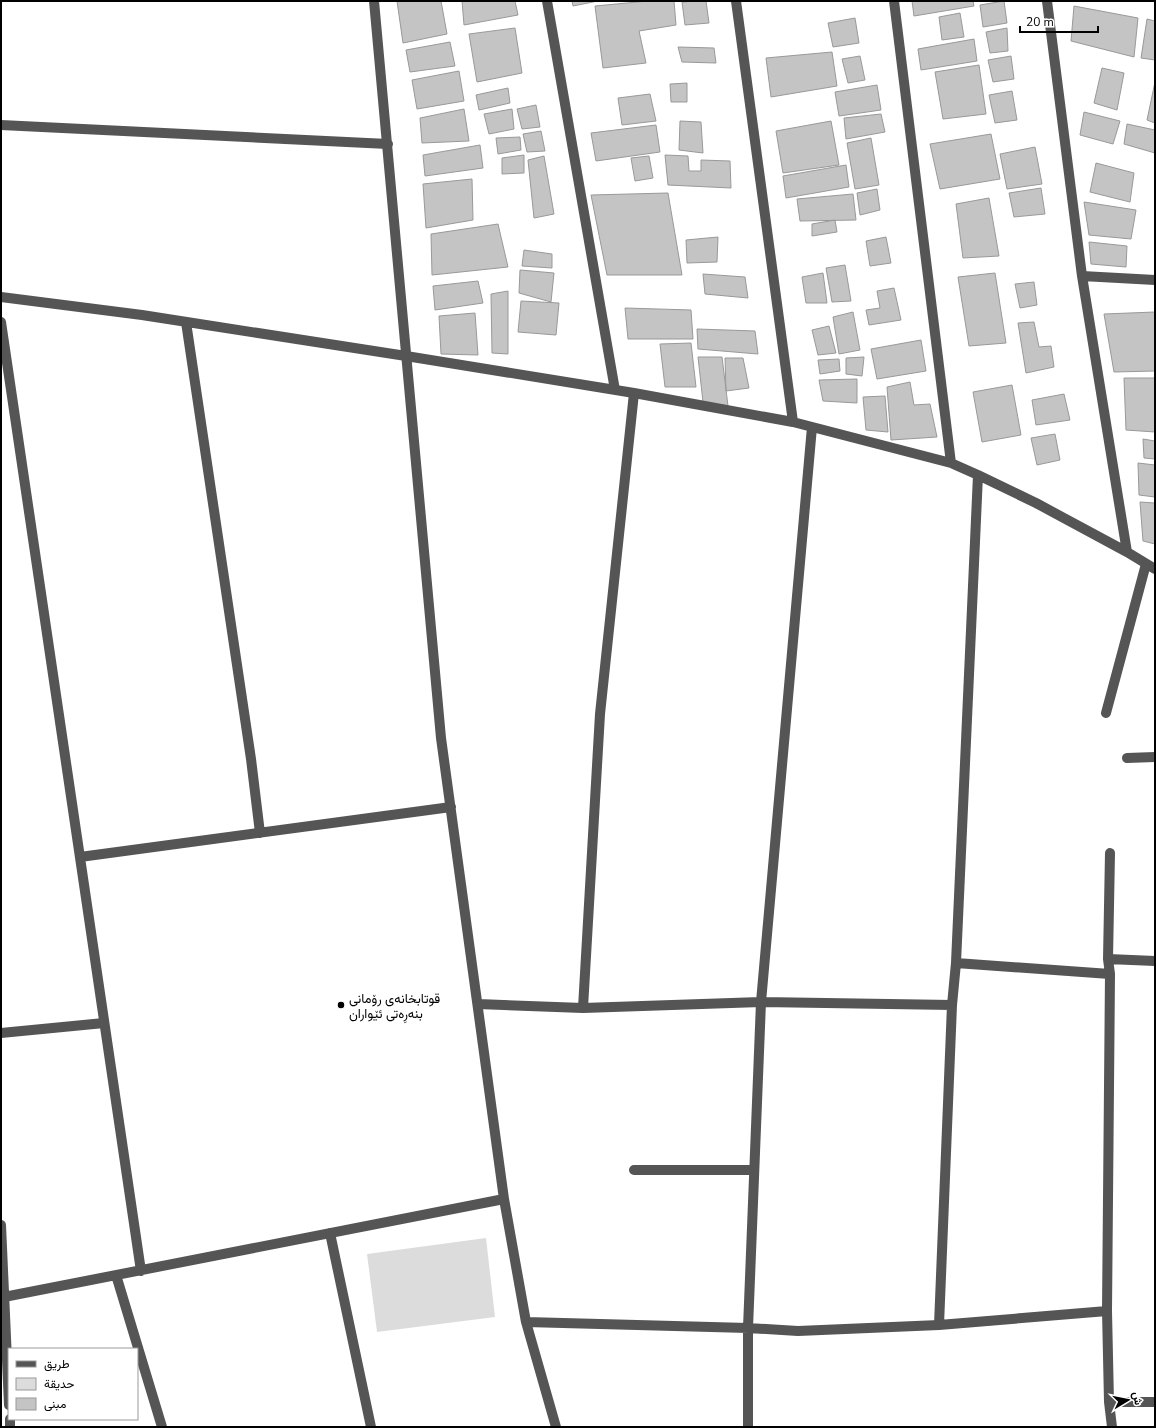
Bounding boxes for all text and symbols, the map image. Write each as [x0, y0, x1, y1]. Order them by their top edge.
scale bar [1020, 8, 1098, 34]
text: 20 m [1026, 14, 1054, 30]
place label: قوتابخانەی رۆمانی بنەرِەتی ئێواران [349, 990, 440, 1024]
marker: قوتابخانەی رۆمانی بنەرِەتی ئێواران [336, 1000, 346, 1010]
legend [8, 1348, 138, 1420]
text: طريق [44, 1356, 70, 1372]
text: حديقة [44, 1376, 74, 1392]
north arrow [1108, 1380, 1148, 1420]
text: ش [1129, 1391, 1146, 1406]
text: مبنى [44, 1396, 66, 1412]

